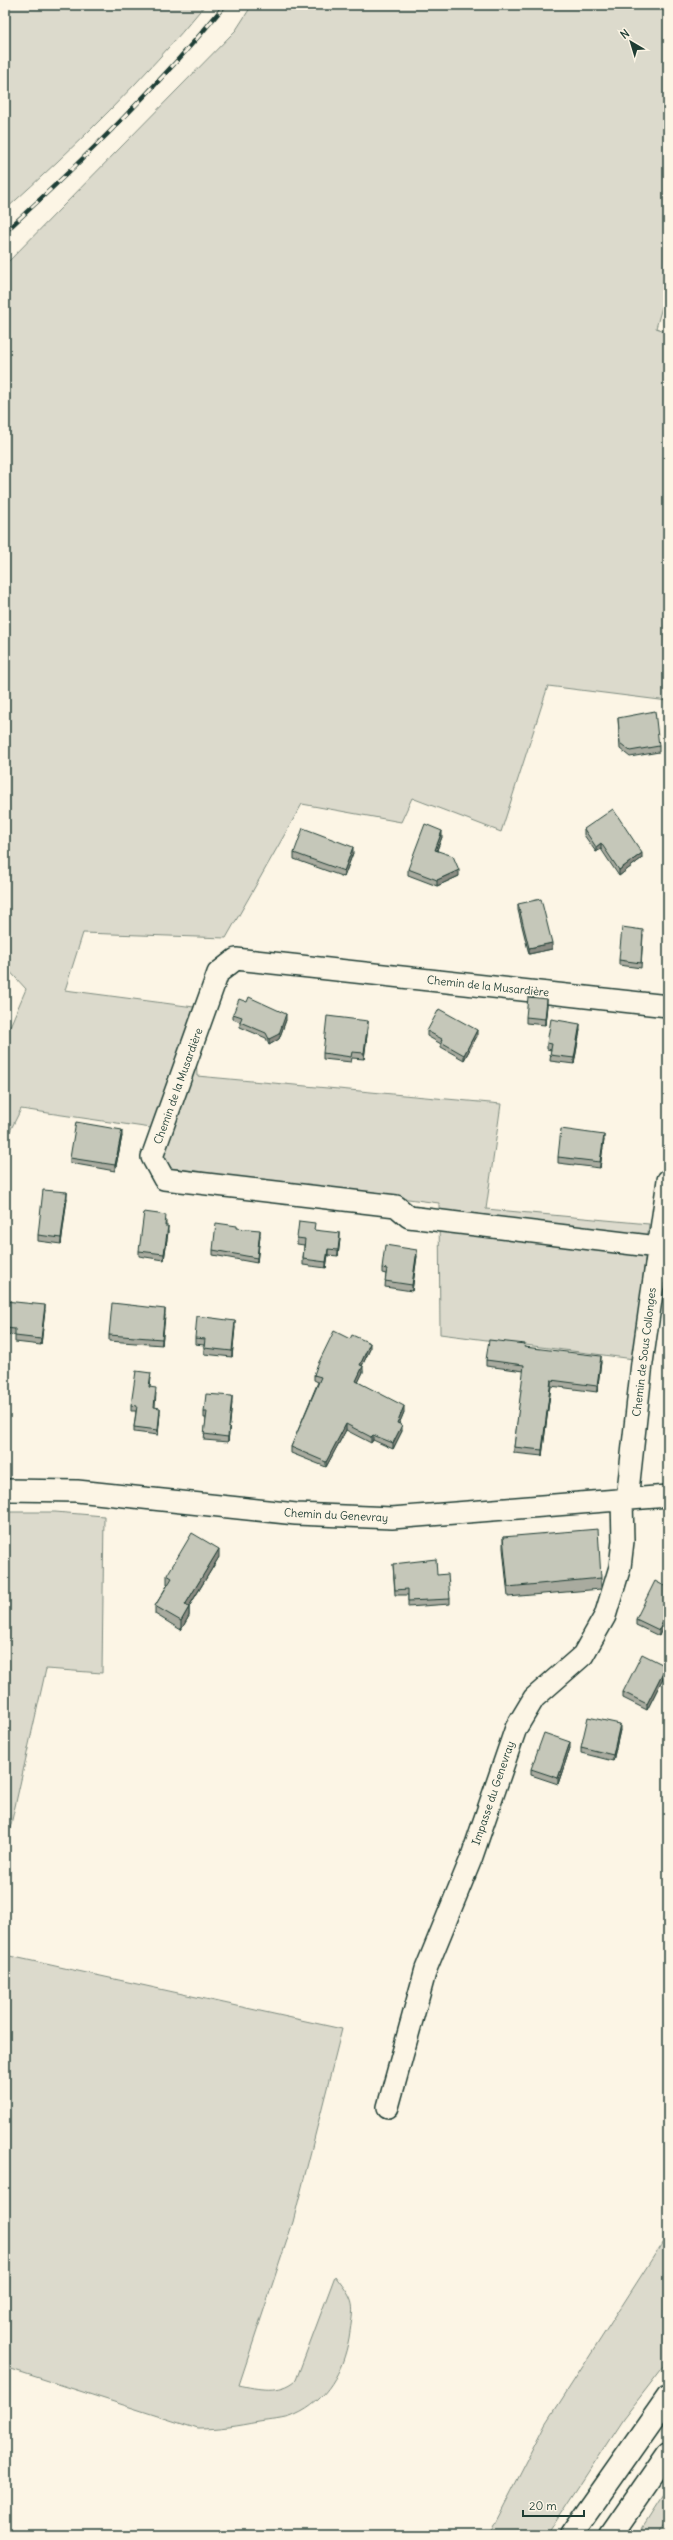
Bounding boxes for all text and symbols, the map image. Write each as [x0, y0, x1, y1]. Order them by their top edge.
north arrow [611, 22, 651, 62]
text: N [618, 26, 632, 42]
street label: Chemin de la Musardière [426, 973, 550, 999]
street label: Chemin de la Musardière [150, 1026, 206, 1146]
street label: Chemin de Sous Collonges [629, 1287, 659, 1417]
street label: Chemin du Genevray [283, 1505, 389, 1525]
street label: Impasse du Genevray [469, 1739, 517, 1847]
scale bar [523, 2492, 584, 2518]
text: 20 m [529, 2498, 557, 2513]

